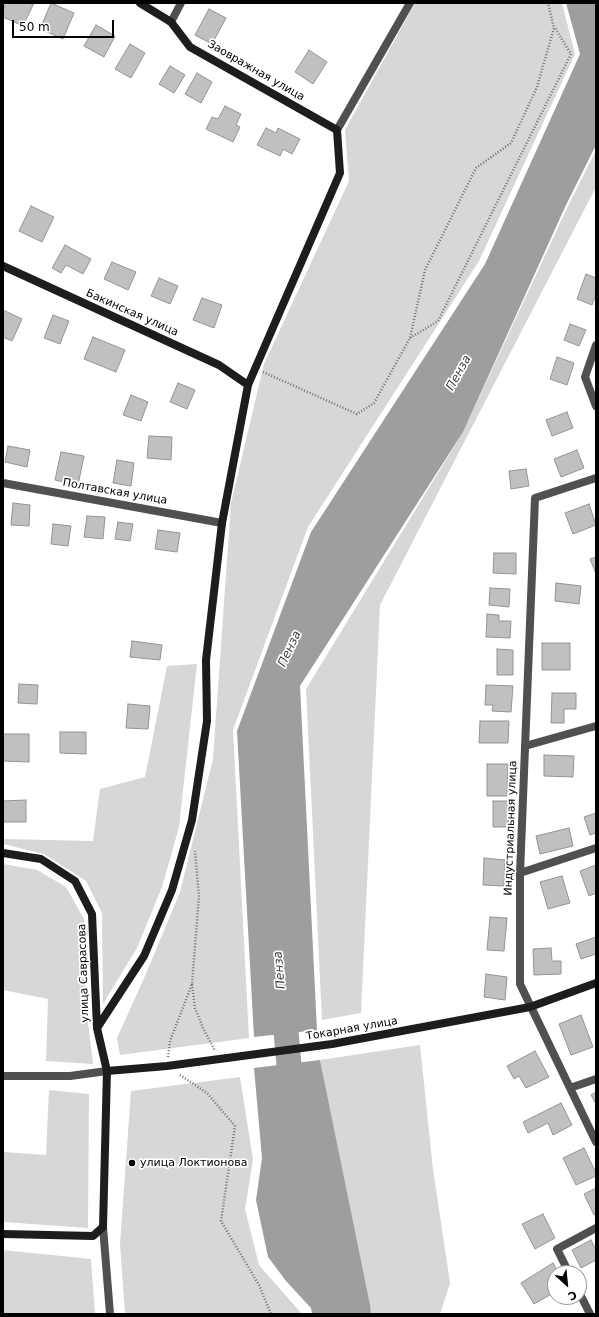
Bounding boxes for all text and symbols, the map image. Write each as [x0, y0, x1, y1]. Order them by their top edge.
scale bar [14, 12, 116, 38]
text: 50 m [19, 20, 50, 34]
street label: Заовражная улица [205, 38, 307, 104]
street label: Бакинская улица [84, 287, 180, 339]
water label: Пенза [443, 353, 475, 393]
street label: Полтавская улица [62, 476, 168, 508]
water label: Пенза [275, 629, 305, 669]
street label: Индустриальная улица [502, 760, 520, 896]
street label: улица Саврасова [76, 923, 92, 1023]
water label: Пенза [271, 950, 289, 990]
street label: Токарная улица [305, 1014, 399, 1044]
place label: улица Локтионова [140, 1156, 247, 1170]
marker: улица Локтионова [127, 1158, 137, 1168]
north arrow [547, 1265, 587, 1305]
text: С [566, 1288, 579, 1303]

